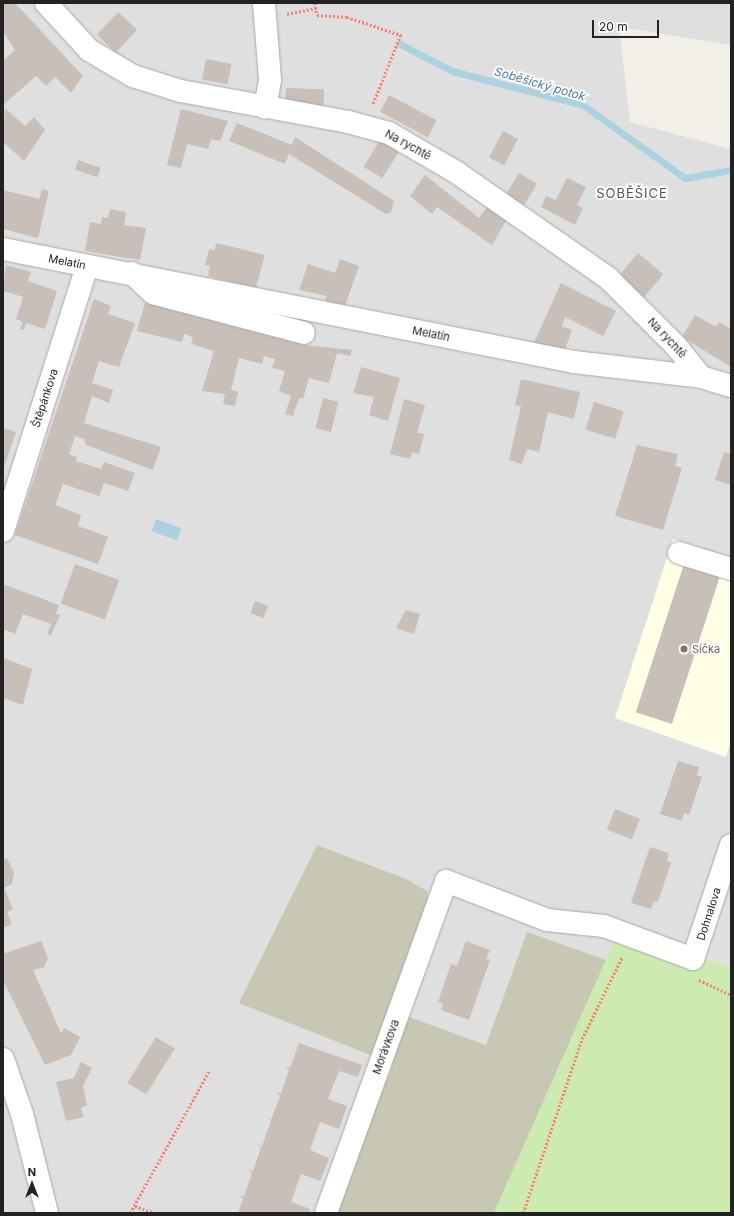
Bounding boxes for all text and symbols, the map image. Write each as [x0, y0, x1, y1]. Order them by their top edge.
scale bar [594, 12, 661, 38]
text: 20 m [599, 19, 628, 34]
water label: Soběšický potok [493, 64, 587, 104]
street label: Na rychtě [383, 127, 433, 163]
district label: SOBĚŠICE [596, 185, 668, 201]
street label: Melatín [47, 252, 87, 272]
street label: Na rychtě [645, 315, 689, 361]
street label: Melatín [411, 324, 451, 344]
street label: Štěpánkova [29, 367, 61, 429]
place label: Síčka [692, 642, 720, 656]
marker: Síčka [679, 644, 689, 654]
street label: Dohnalova [694, 886, 724, 942]
street label: Morávkova [370, 1018, 402, 1076]
north arrow [12, 1164, 52, 1204]
text: N [28, 1165, 36, 1179]

